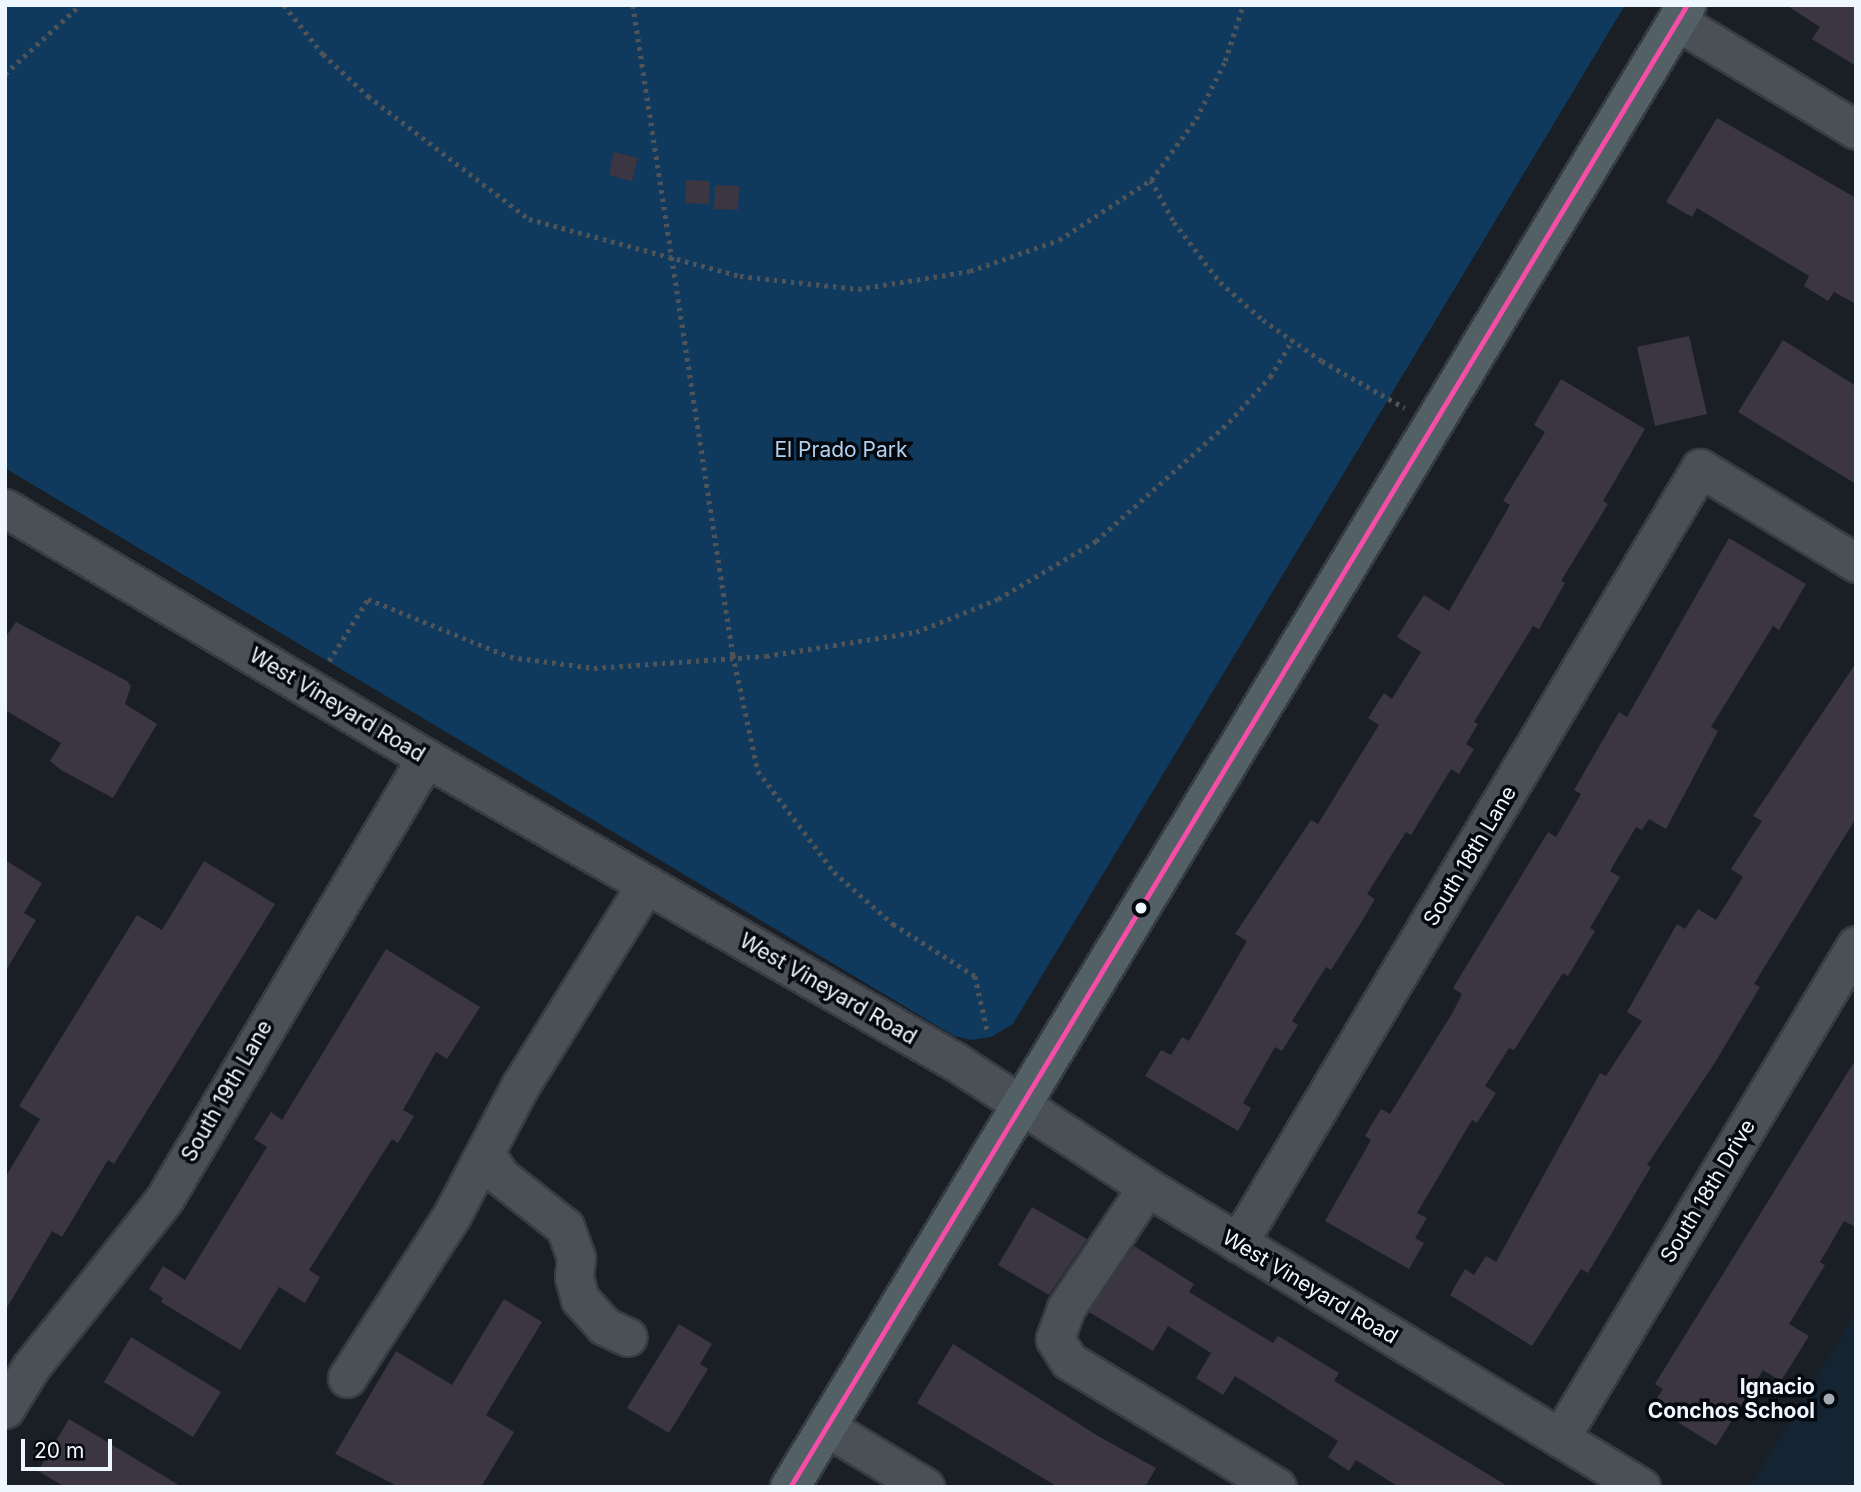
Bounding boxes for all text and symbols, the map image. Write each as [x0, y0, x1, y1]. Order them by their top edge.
park label: El Prado Park [774, 437, 908, 463]
street label: West Vineyard Road [245, 643, 429, 767]
street label: South 18th Lane [1418, 781, 1522, 931]
unlabelled marker [1134, 901, 1148, 915]
street label: West Vineyard Road [735, 928, 921, 1050]
street label: South 19th Lane [176, 1016, 278, 1166]
street label: South 18th Drive [1655, 1115, 1761, 1267]
street label: West Vineyard Road [1218, 1225, 1402, 1349]
place label: Ignacio Conchos School [1648, 1374, 1815, 1424]
marker: Ignacio Conchos School [1821, 1391, 1837, 1407]
scale bar [24, 1426, 116, 1470]
text: 20 m [34, 1438, 84, 1463]

